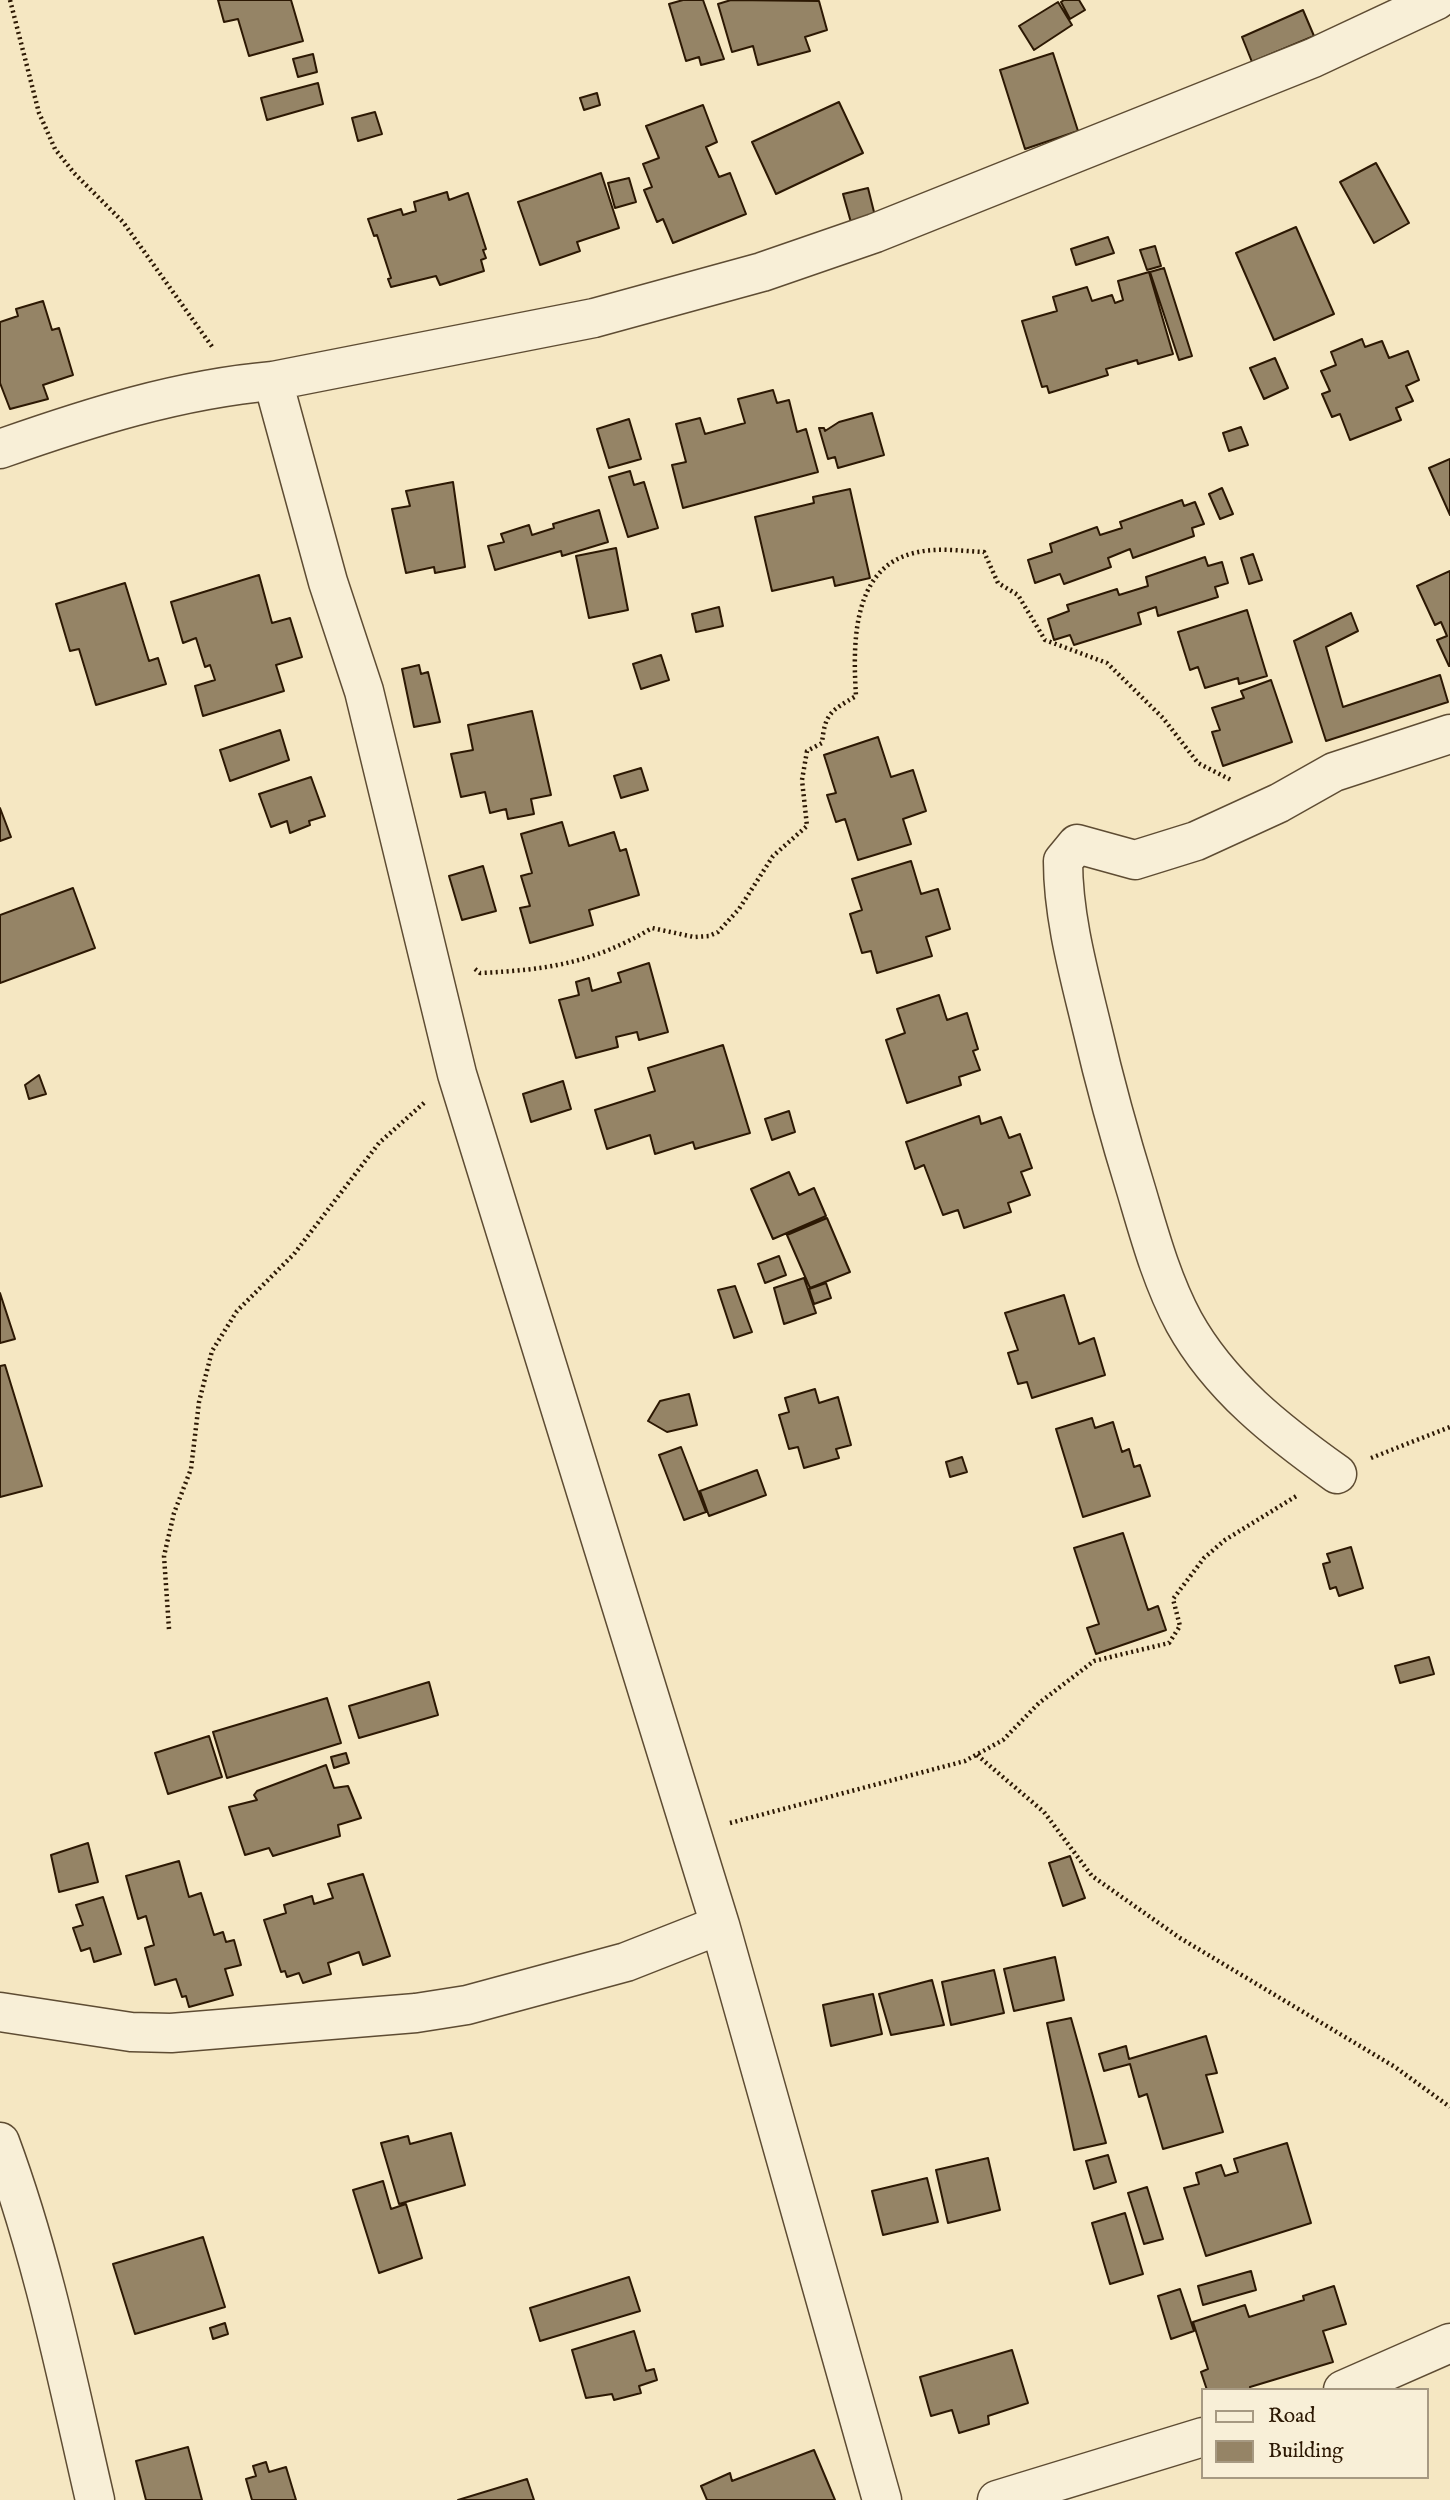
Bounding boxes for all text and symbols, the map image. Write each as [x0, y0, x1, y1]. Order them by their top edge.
legend [1202, 2388, 1429, 2479]
text: Road [1268, 2403, 1315, 2430]
text: Building [1268, 2438, 1343, 2465]

